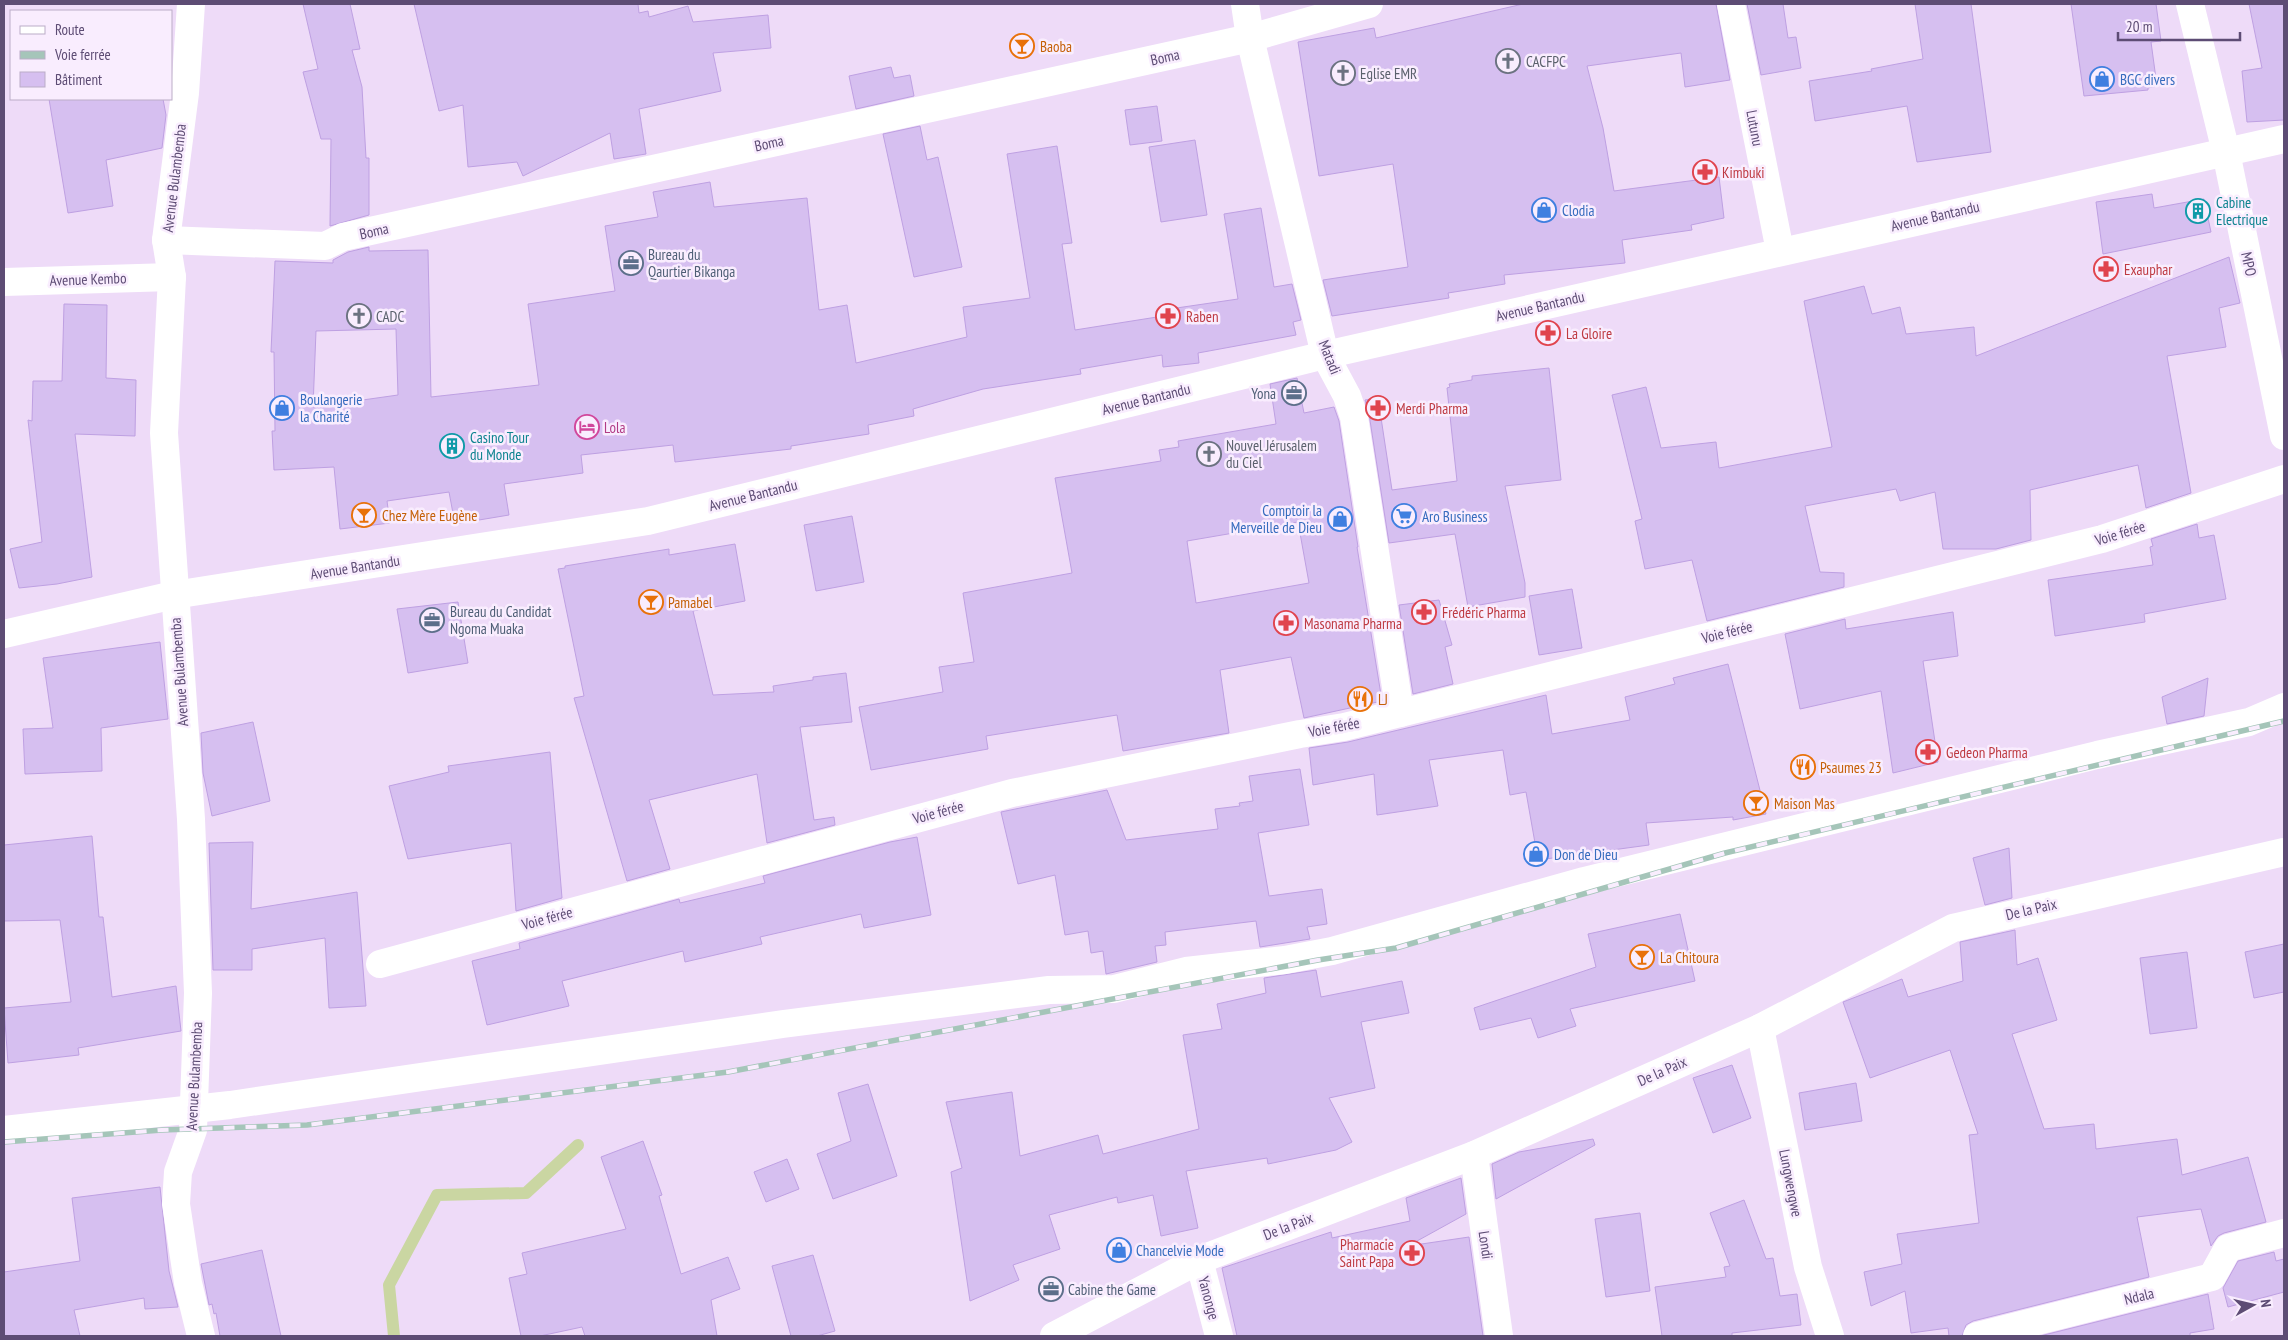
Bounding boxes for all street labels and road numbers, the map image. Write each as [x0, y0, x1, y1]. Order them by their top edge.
street label: Boma [1149, 45, 1181, 69]
street label: Lutunu [1742, 108, 1768, 148]
street label: Avenue Bulambemba [158, 123, 190, 233]
street label: Boma [753, 131, 785, 155]
street label: Avenue Bantandu [1889, 197, 1981, 235]
street label: Boma [358, 219, 390, 243]
street label: MPO [2237, 250, 2261, 278]
street label: Avenue Kembo [49, 268, 127, 290]
street label: Avenue Bantandu [1494, 287, 1586, 325]
street label: Matadi [1315, 337, 1345, 377]
street label: Avenue Bantandu [1100, 379, 1192, 419]
street label: Avenue Bantandu [707, 475, 799, 515]
street label: Voie férée [2092, 516, 2147, 550]
street label: Avenue Bantandu [309, 551, 401, 583]
street label: Avenue Bulambemba [166, 617, 192, 727]
street label: Voie férée [1699, 617, 1754, 648]
street label: Voie férée [1306, 713, 1361, 741]
street label: Voie férée [910, 796, 965, 828]
street label: De la Paix [2004, 894, 2058, 924]
street label: Voie férée [519, 902, 574, 934]
street label: Avenue Bulambemba [182, 1021, 206, 1131]
street label: De la Paix [1635, 1052, 1689, 1090]
street label: Lungwengwe [1775, 1148, 1807, 1218]
street label: De la Paix [1260, 1208, 1316, 1244]
street label: Londi [1475, 1230, 1497, 1260]
street label: Yanonge [1194, 1274, 1224, 1322]
street label: Ndala [2122, 1283, 2156, 1309]

